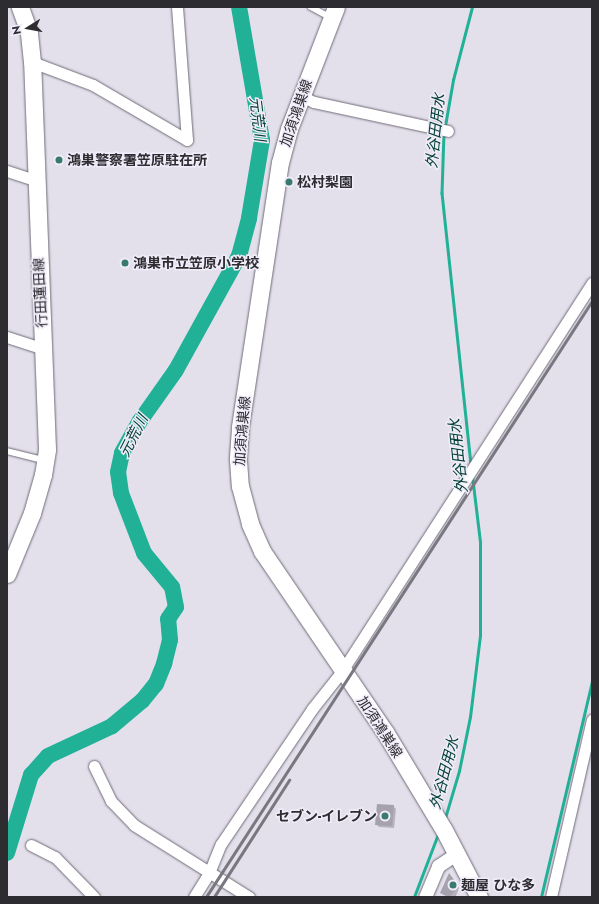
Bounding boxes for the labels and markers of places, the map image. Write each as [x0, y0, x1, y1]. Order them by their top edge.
place label: 鴻巣警察署笠原駐在所 [67, 152, 207, 168]
marker: 鴻巣警察署笠原駐在所 [54, 155, 64, 165]
place label: 松村梨園 [297, 174, 353, 190]
marker: 松村梨園 [284, 177, 294, 187]
place label: 鴻巣市立笠原小学校 [133, 255, 259, 271]
marker: 鴻巣市立笠原小学校 [120, 258, 130, 268]
place label: セブン-イレブン [276, 808, 377, 824]
marker: セブン-イレブン [380, 811, 390, 821]
place label: 麺屋 ひな多 [461, 877, 535, 893]
marker: 麺屋 ひな多 [448, 880, 458, 890]

